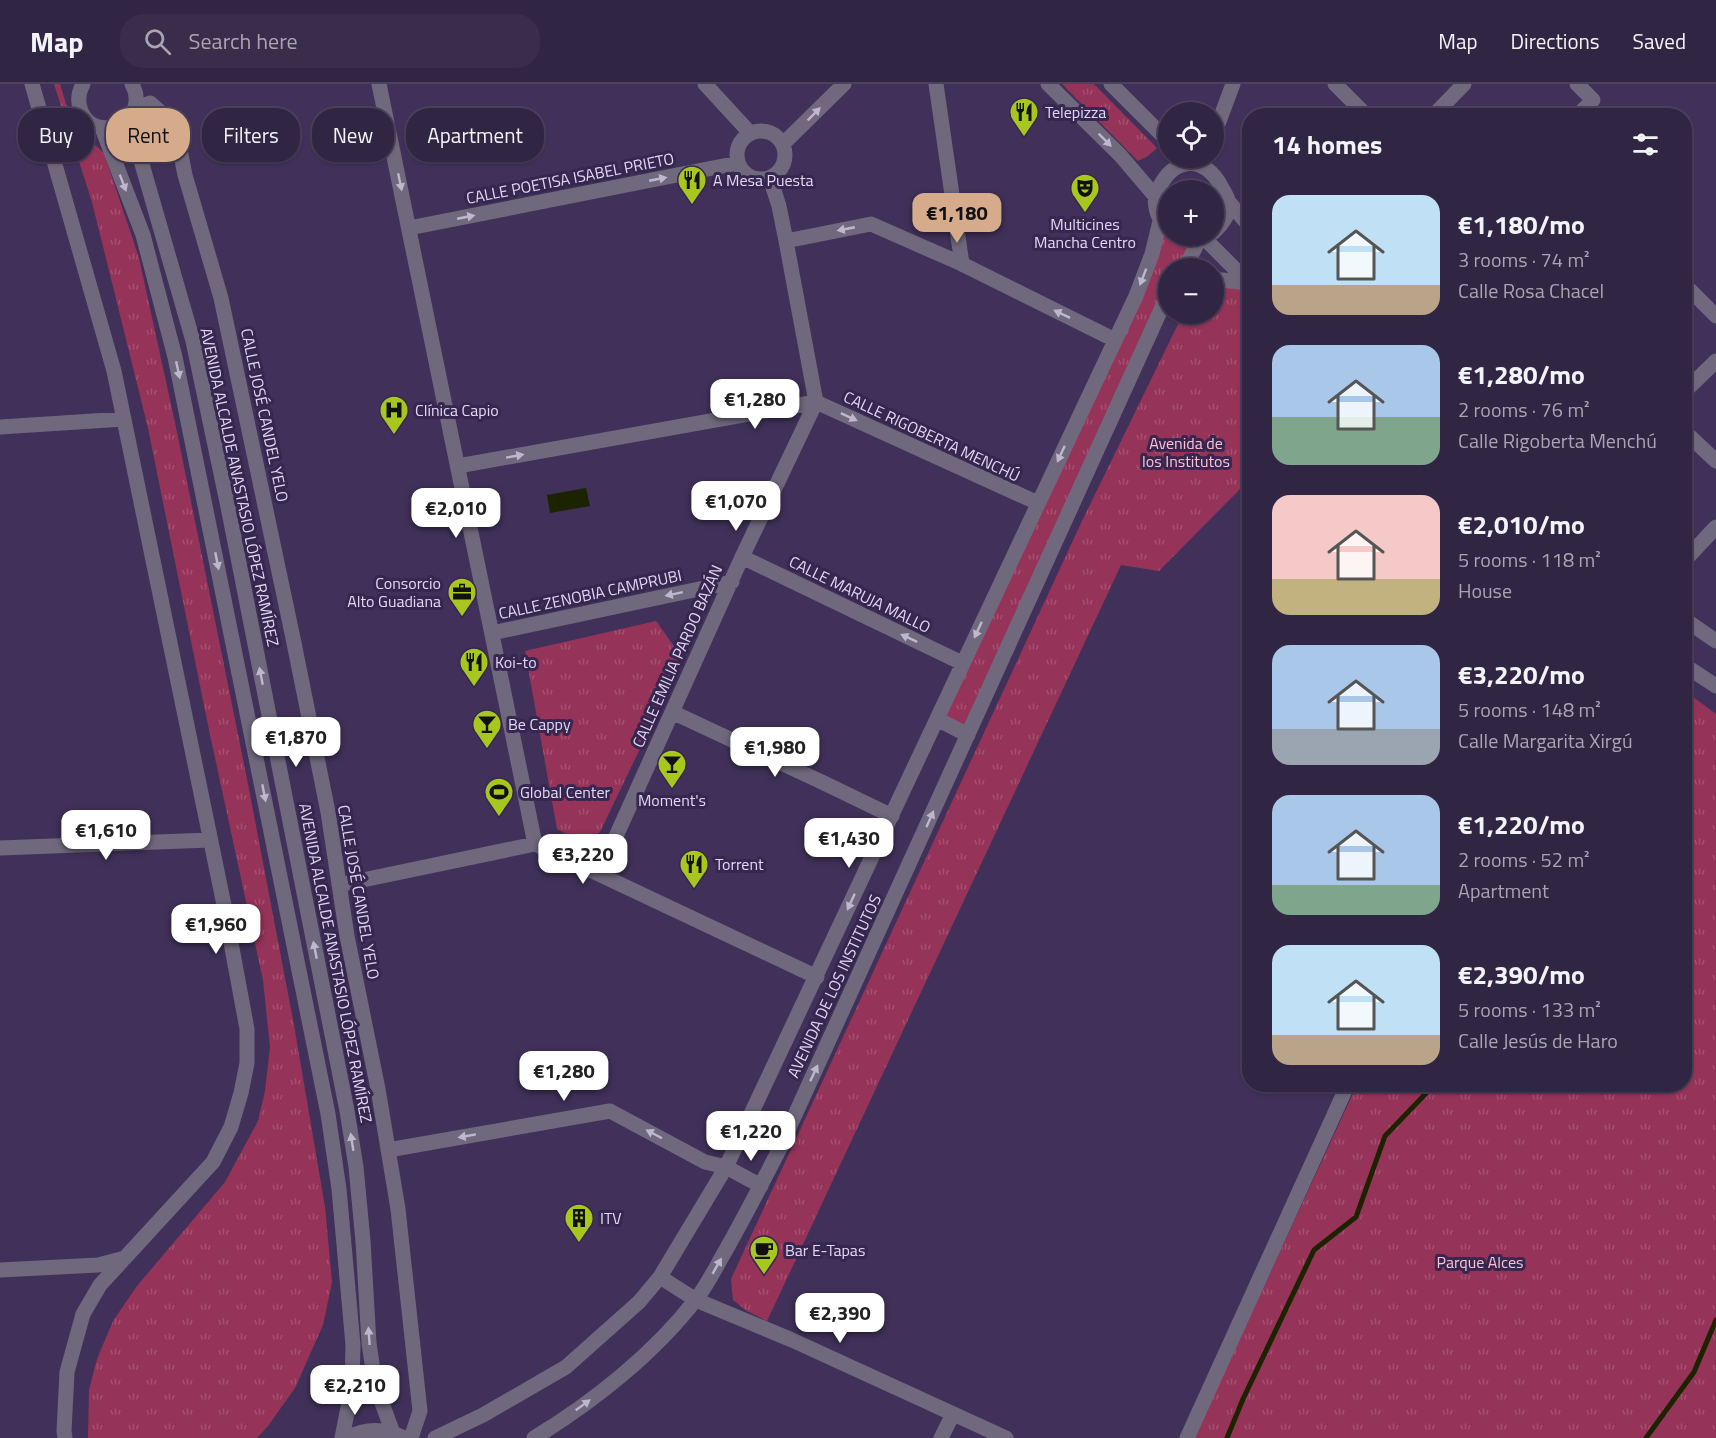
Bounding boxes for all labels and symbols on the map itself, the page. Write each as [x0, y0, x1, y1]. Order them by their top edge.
restaurant icon: Telepizza [1008, 96, 1040, 138]
place label: Telepizza [1045, 100, 1106, 124]
one-way arrow [806, 108, 820, 122]
one-way arrow [1097, 133, 1112, 147]
street label: CALLE POETISA ISABEL PRIETO [464, 146, 676, 210]
restaurant icon: A Mesa Puesta [676, 164, 708, 206]
place label: A Mesa Puesta [713, 168, 814, 192]
theatre icon: Multicines Mancha Centro [1069, 172, 1101, 214]
one-way arrow [396, 173, 405, 192]
one-way arrow [119, 174, 128, 192]
one-way arrow [648, 174, 667, 183]
pin: €1,180 [908, 193, 1006, 244]
one-way arrow [457, 212, 476, 221]
place label: Multicines Mancha Centro [1034, 212, 1136, 254]
one-way arrow [836, 225, 855, 234]
one-way arrow [1138, 268, 1148, 286]
one-way arrow [1054, 309, 1071, 319]
street label: AVENIDA ALCALDE ANASTASIO LÓPEZ RAMÍREZ [194, 325, 286, 649]
street label: CALLE JOSÉ CANDEL YELO [235, 326, 295, 504]
one-way arrow [174, 360, 183, 379]
pin: €1,280 [706, 379, 804, 430]
street label: CALLE RIGOBERTA MENCHÚ [840, 385, 1024, 487]
hospital icon: Clínica Capio [378, 394, 410, 436]
place label: Clínica Capio [415, 398, 499, 422]
one-way arrow [841, 413, 858, 422]
park label: Avenida de los Institutos [1142, 431, 1230, 473]
one-way arrow [1057, 445, 1066, 462]
one-way arrow [506, 451, 525, 460]
pin: €1,070 [687, 481, 785, 532]
pin: €2,010 [407, 488, 505, 539]
street label: CALLE MARUJA MALLO [785, 549, 935, 639]
one-way arrow [213, 551, 222, 570]
street label: CALLE EMILIA PARDO BAZÁN [626, 561, 728, 751]
street label: CALLE ZENOBIA CAMPRUBI [496, 563, 684, 625]
place label: Consorcio Alto Guadiana [347, 571, 441, 613]
office icon: Consorcio Alto Guadiana [446, 576, 478, 618]
one-way arrow [665, 590, 684, 599]
one-way arrow [973, 622, 982, 639]
one-way arrow [901, 633, 918, 642]
restaurant icon: Koi-to [458, 646, 490, 688]
place label: Koi-to [495, 650, 537, 674]
one-way arrow [256, 667, 265, 686]
bar icon: Be Cappy [471, 708, 503, 750]
place label: Be Cappy [508, 712, 571, 736]
pin: €1,870 [247, 717, 345, 768]
pin: €1,980 [726, 727, 824, 778]
bar icon: Moment's [656, 748, 688, 790]
sports icon: Global Center [483, 776, 515, 818]
place label: Global Center [520, 780, 611, 804]
one-way arrow [260, 784, 269, 803]
place label: Moment's [638, 788, 706, 812]
street label: AVENIDA ALCALDE ANASTASIO LÓPEZ RAMÍREZ [293, 801, 379, 1125]
street label: CALLE JOSÉ CANDEL YELO [332, 803, 386, 981]
pin: €1,610 [57, 810, 155, 861]
one-way arrow [925, 810, 935, 828]
pin: €1,430 [800, 818, 898, 869]
pin: €3,220 [534, 834, 632, 885]
restaurant icon: Torrent [678, 848, 710, 890]
place label: Torrent [715, 852, 764, 876]
street label: AVENIDA DE LOS INSTITUTOS [781, 890, 887, 1082]
one-way arrow [847, 894, 856, 911]
pin: €1,960 [167, 904, 265, 955]
one-way arrow [310, 940, 319, 959]
pin: €1,280 [515, 1051, 613, 1102]
one-way arrow [810, 1064, 819, 1081]
pin: €1,220 [702, 1111, 800, 1162]
one-way arrow [645, 1129, 662, 1139]
one-way arrow [347, 1132, 356, 1151]
one-way arrow [458, 1132, 477, 1141]
building icon: ITV [563, 1202, 595, 1244]
place label: ITV [600, 1206, 622, 1230]
cafe icon: Bar E-Tapas [748, 1234, 780, 1276]
place label: Bar E-Tapas [785, 1238, 865, 1262]
park label: Parque Alces [1437, 1250, 1523, 1274]
one-way arrow [712, 1257, 722, 1274]
pin: €2,390 [791, 1293, 889, 1344]
one-way arrow [364, 1326, 374, 1345]
pin: €2,210 [306, 1365, 404, 1416]
one-way arrow [575, 1400, 590, 1412]

